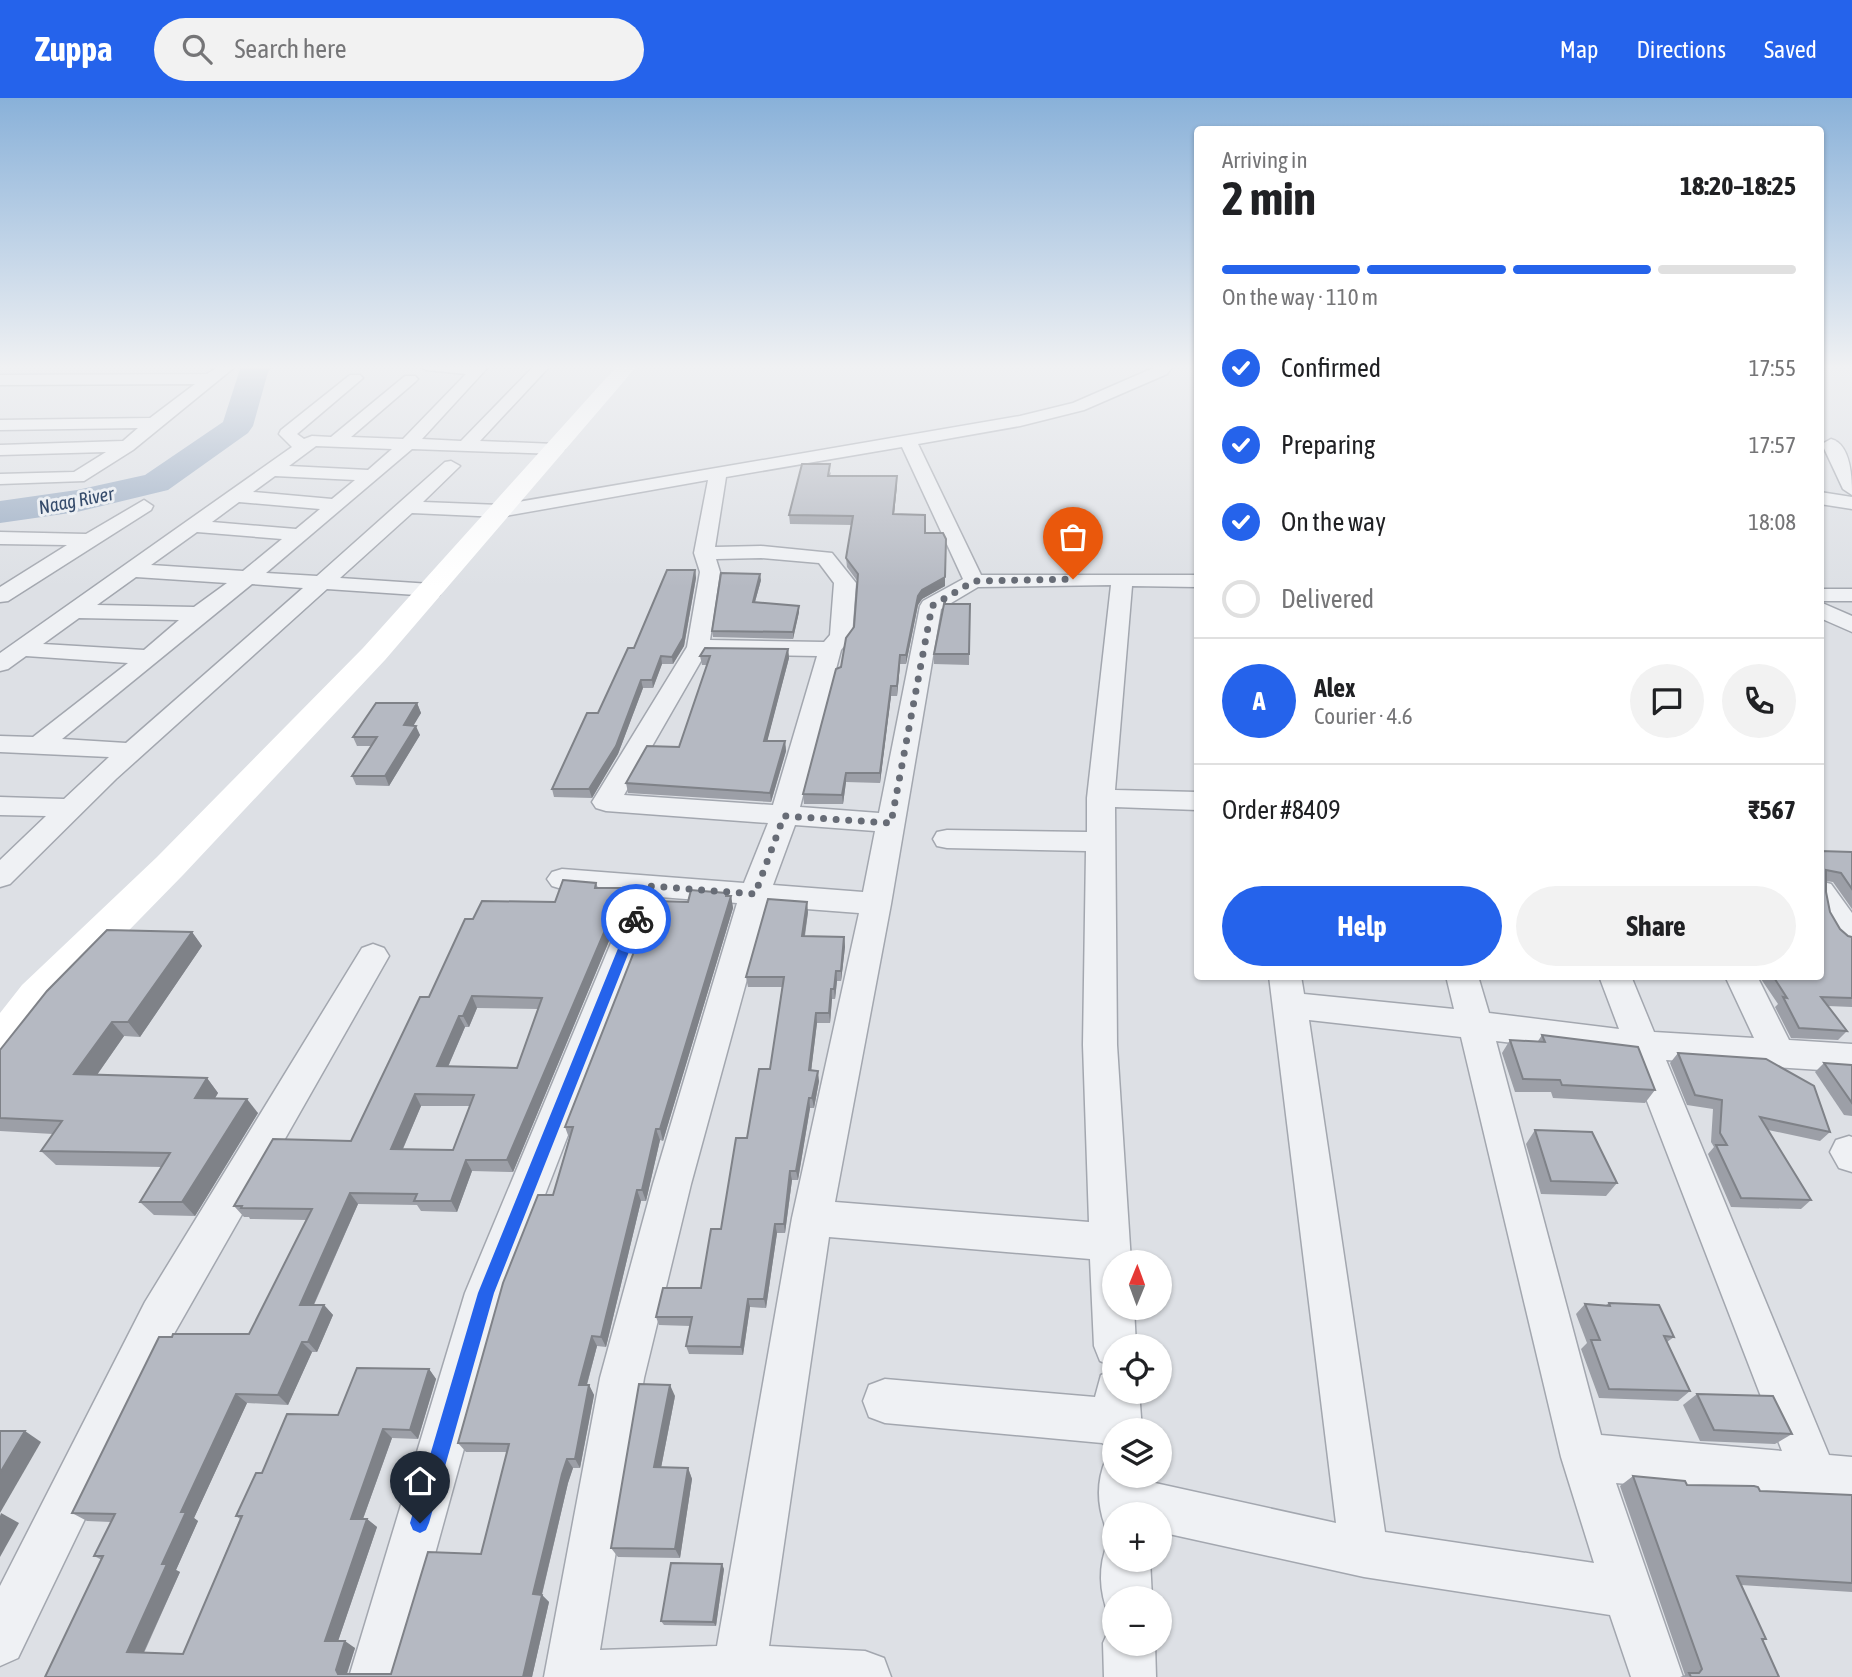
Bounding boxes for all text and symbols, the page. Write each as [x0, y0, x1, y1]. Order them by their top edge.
search box [154, 18, 644, 81]
text: Zuppa [35, 30, 112, 68]
icon: search [178, 30, 216, 68]
text: Search here [234, 34, 347, 64]
text: Map [1560, 36, 1598, 63]
text: Directions [1636, 36, 1726, 63]
text: Saved [1764, 36, 1817, 63]
text: Arriving in [1222, 147, 1308, 173]
text: 18:20–18:25 [1680, 171, 1796, 201]
text: 2 min [1222, 172, 1316, 225]
text: On the way · 110 m [1222, 284, 1378, 310]
icon: check [1222, 349, 1260, 387]
text: Confirmed [1281, 353, 1381, 383]
text: 17:55 [1749, 355, 1796, 381]
icon: check [1222, 426, 1260, 464]
text: Preparing [1281, 430, 1375, 460]
text: 17:57 [1749, 432, 1796, 458]
water label: Naag River [37, 482, 117, 518]
icon: check [1222, 503, 1260, 541]
pin [1043, 507, 1103, 579]
text: On the way [1281, 507, 1386, 537]
text: 18:08 [1748, 509, 1796, 535]
icon: bag [1054, 518, 1092, 556]
text: Delivered [1281, 584, 1374, 614]
button: chat [1630, 664, 1704, 738]
button: phone [1722, 664, 1796, 738]
text: Alex [1314, 673, 1355, 703]
text: A [1253, 686, 1265, 716]
text: Courier · 4.6 [1314, 703, 1413, 729]
text: Order #8409 [1222, 795, 1341, 825]
text: ₹567 [1748, 795, 1796, 825]
courier [601, 884, 671, 954]
button: Help [1222, 886, 1502, 966]
button: Share [1516, 886, 1796, 966]
icon: bike [617, 900, 655, 938]
north arrow [1102, 1250, 1172, 1320]
map controls [1102, 1250, 1172, 1656]
button: locate [1102, 1334, 1172, 1404]
button: layers [1102, 1418, 1172, 1488]
pin [390, 1451, 450, 1523]
icon: home [401, 1462, 439, 1500]
button: + [1102, 1502, 1172, 1572]
button: − [1102, 1586, 1172, 1656]

